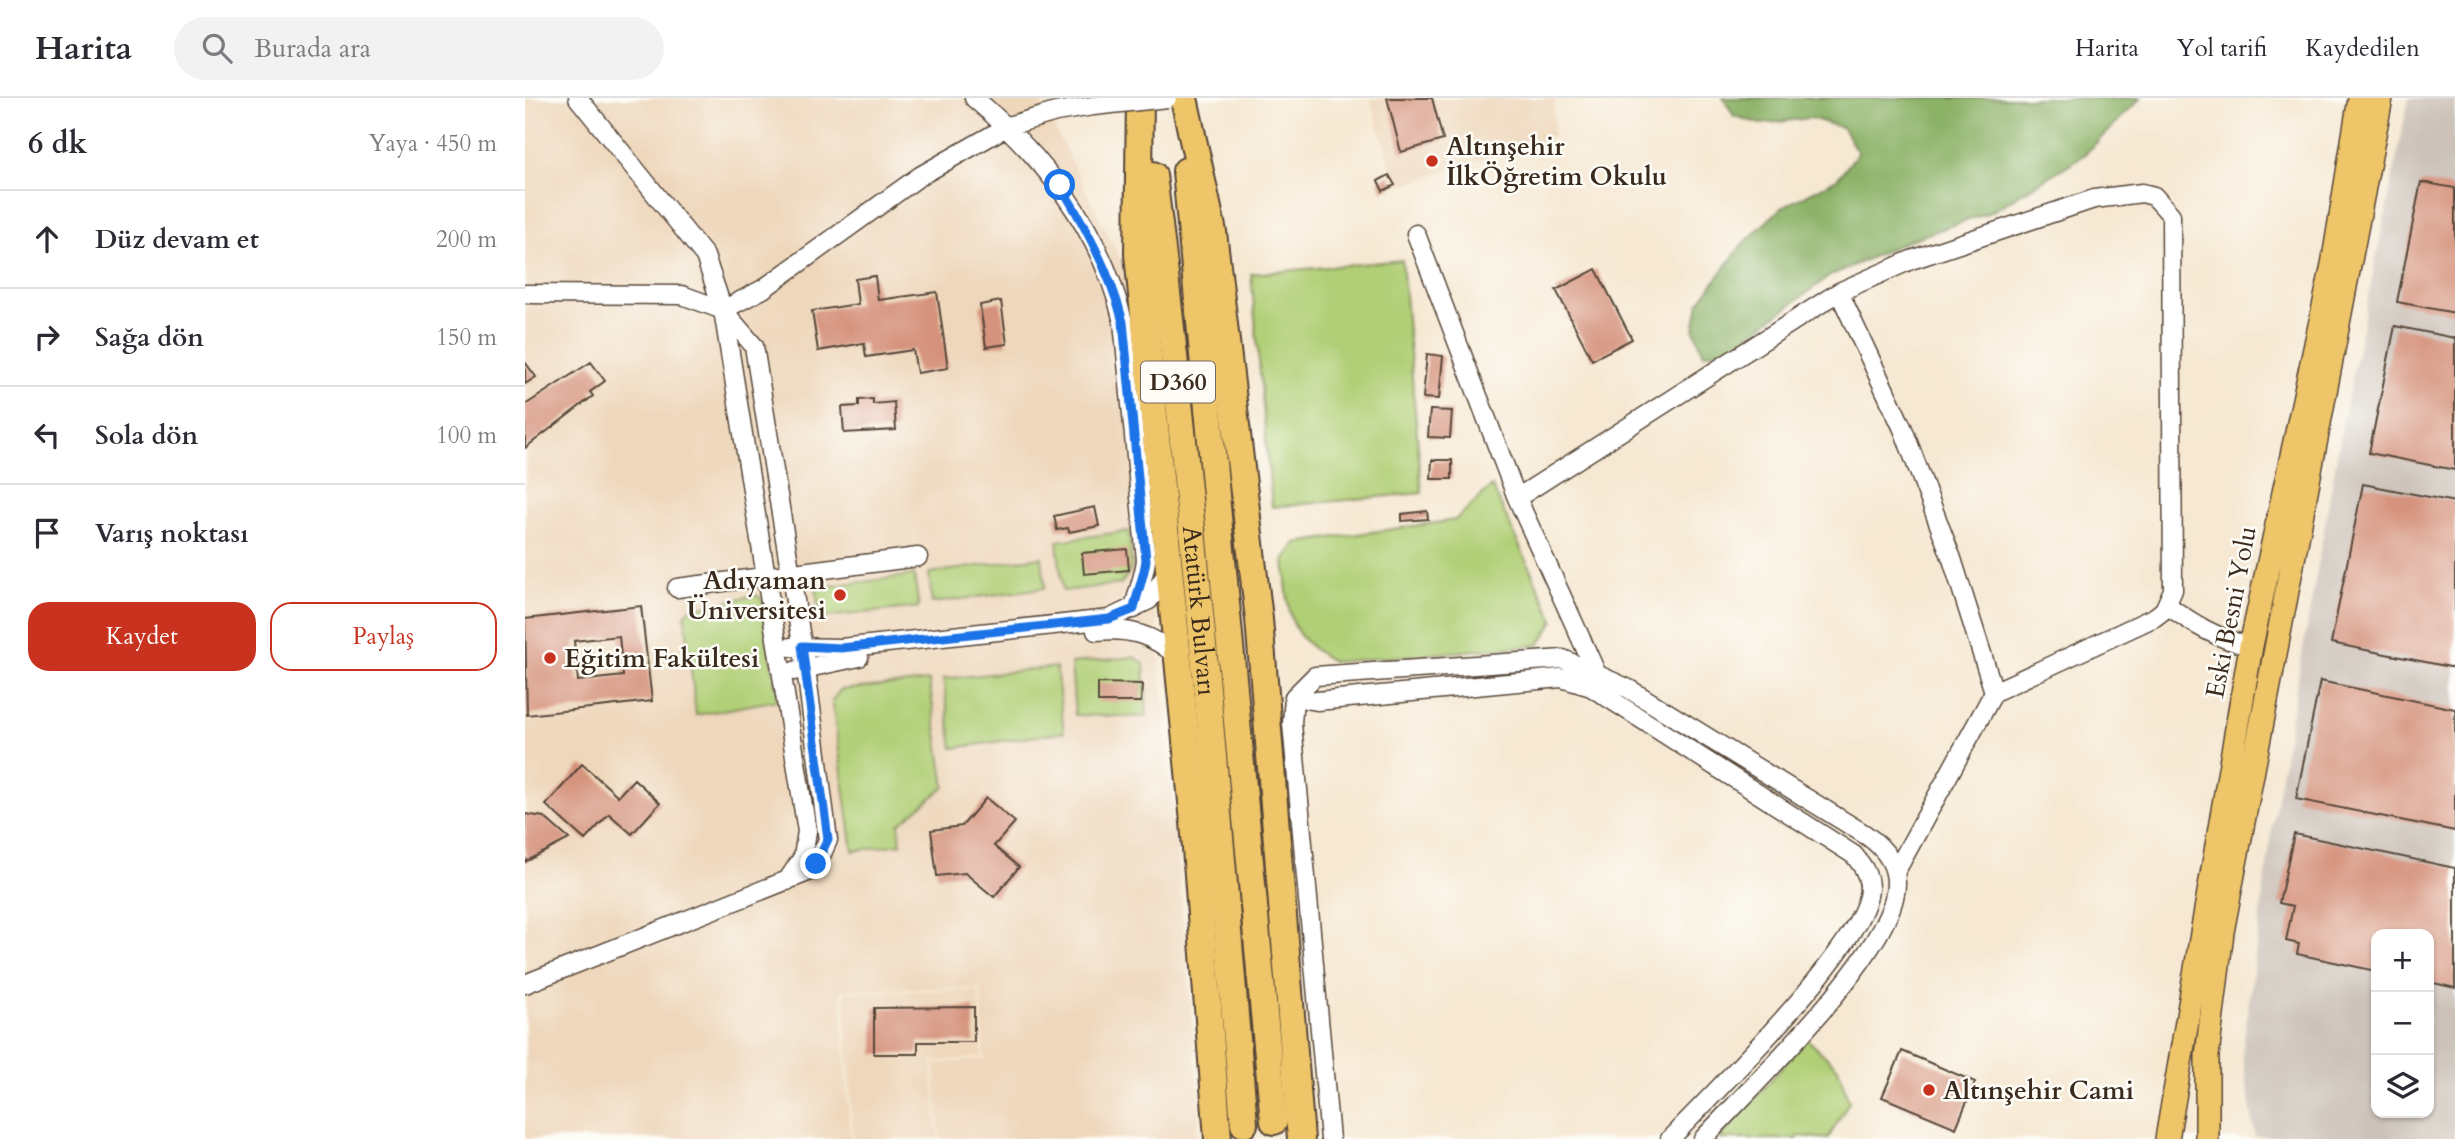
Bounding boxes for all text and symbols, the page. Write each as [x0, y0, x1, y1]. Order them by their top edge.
search box [174, 17, 664, 80]
text: Harita [35, 26, 132, 71]
icon: search [198, 29, 236, 67]
text: Burada ara [254, 31, 371, 66]
text: Harita [2075, 32, 2139, 65]
text: Yol tarifi [2177, 32, 2267, 65]
text: Kaydedilen [2305, 32, 2420, 65]
text: 6 dk [28, 123, 87, 164]
text: Yaya · 450 m [369, 128, 497, 159]
place label: Altınşehir İlkÖğretim Okulu [1446, 129, 1667, 194]
marker: Altınşehir İlkÖğretim Okulu [1424, 153, 1440, 169]
route start [1044, 169, 1075, 200]
icon: ahead [28, 220, 66, 258]
text: Düz devam et [95, 222, 259, 257]
text: 200 m [436, 224, 497, 255]
icon: right [28, 318, 66, 356]
text: Sağa dön [95, 320, 204, 355]
text: 150 m [436, 322, 497, 353]
road number: D360 [1141, 362, 1215, 402]
icon: left [28, 416, 66, 454]
text: Sola dön [95, 418, 198, 453]
text: 100 m [436, 420, 497, 451]
icon: arrive [28, 514, 66, 552]
text: Varış noktası [95, 516, 248, 551]
street label: Eski Besni Yolu [2197, 523, 2265, 701]
street label: Atatürk Bulvarı [1174, 524, 1225, 697]
place label: Adıyaman Üniversitesi [687, 563, 826, 628]
marker: Adıyaman Üniversitesi [832, 587, 848, 603]
button: Kaydet [28, 602, 256, 671]
button: Paylaş [270, 602, 497, 671]
place label: Eğitim Fakültesi [564, 641, 759, 676]
marker: Eğitim Fakültesi [542, 650, 558, 666]
route end [800, 848, 831, 879]
map controls [2371, 929, 2434, 1118]
button: + [2371, 929, 2434, 992]
button: − [2371, 992, 2434, 1055]
button: layers [2371, 1055, 2434, 1118]
place label: Altınşehir Cami [1943, 1073, 2134, 1108]
marker: Altınşehir Cami [1921, 1082, 1937, 1098]

